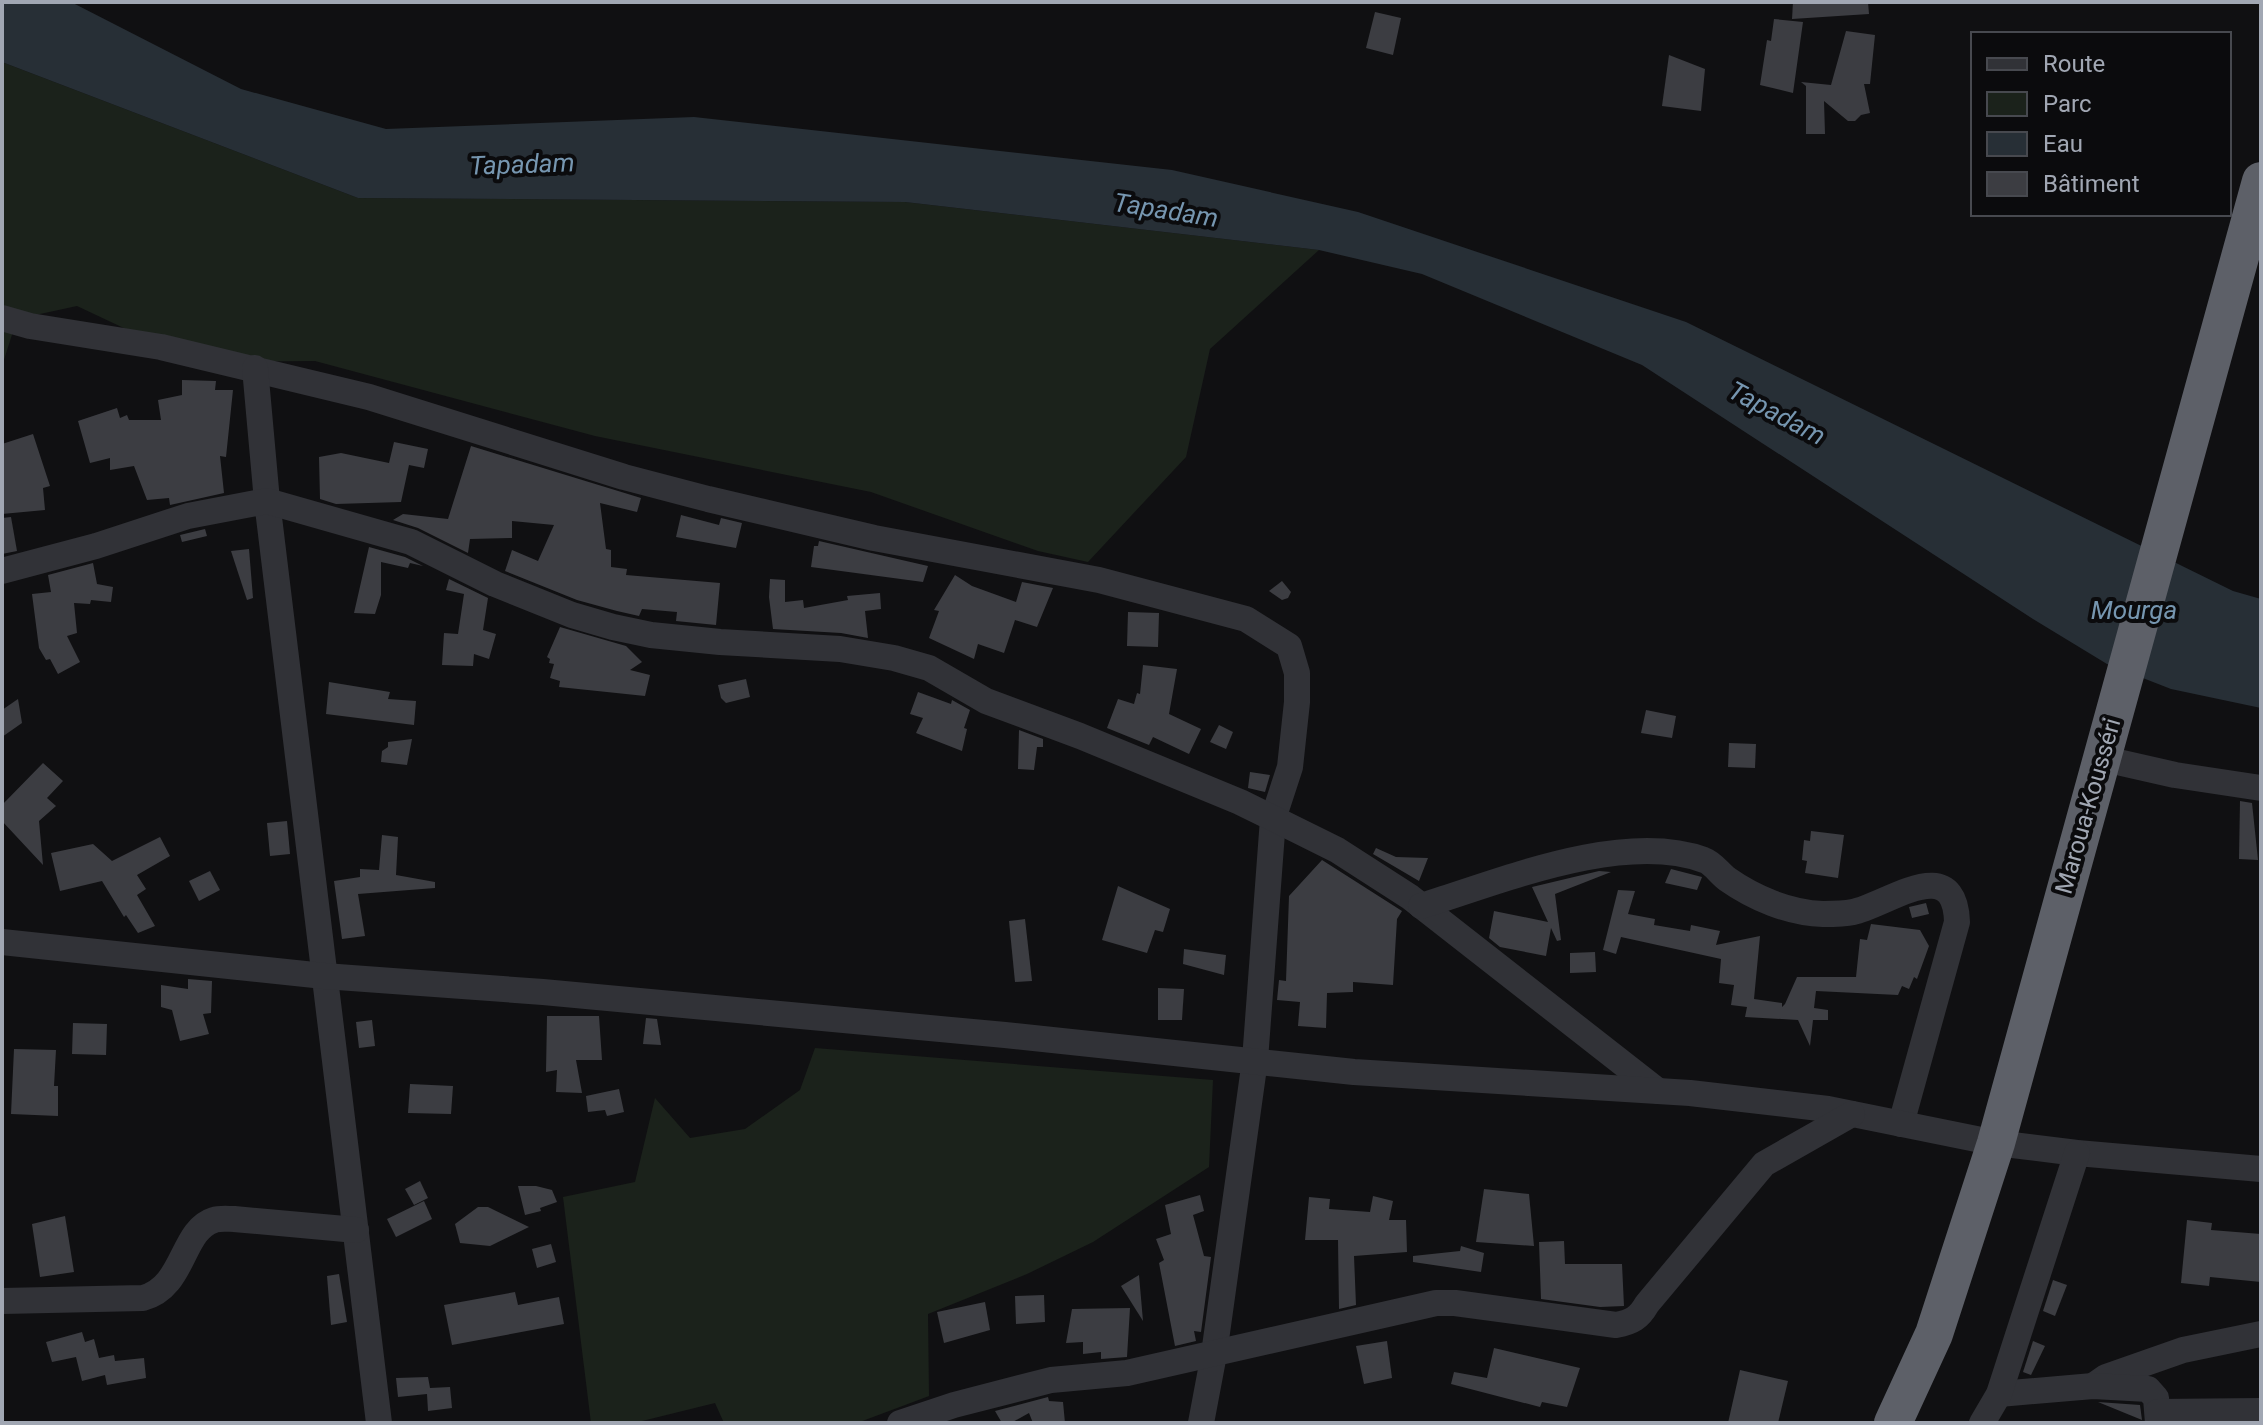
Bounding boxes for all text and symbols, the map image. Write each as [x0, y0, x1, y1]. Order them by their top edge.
legend [1971, 32, 2231, 216]
text: Route [2043, 50, 2105, 78]
text: Parc [2043, 90, 2092, 118]
text: Eau [2043, 130, 2083, 158]
water label: Tapadam [469, 147, 575, 181]
text: Bâtiment [2043, 170, 2140, 198]
water label: Tapadam [1112, 187, 1220, 233]
water label: Tapadam [1723, 375, 1831, 451]
water label: Mourga [2091, 595, 2177, 625]
street label: Maroua-Kousséri [2050, 715, 2126, 897]

